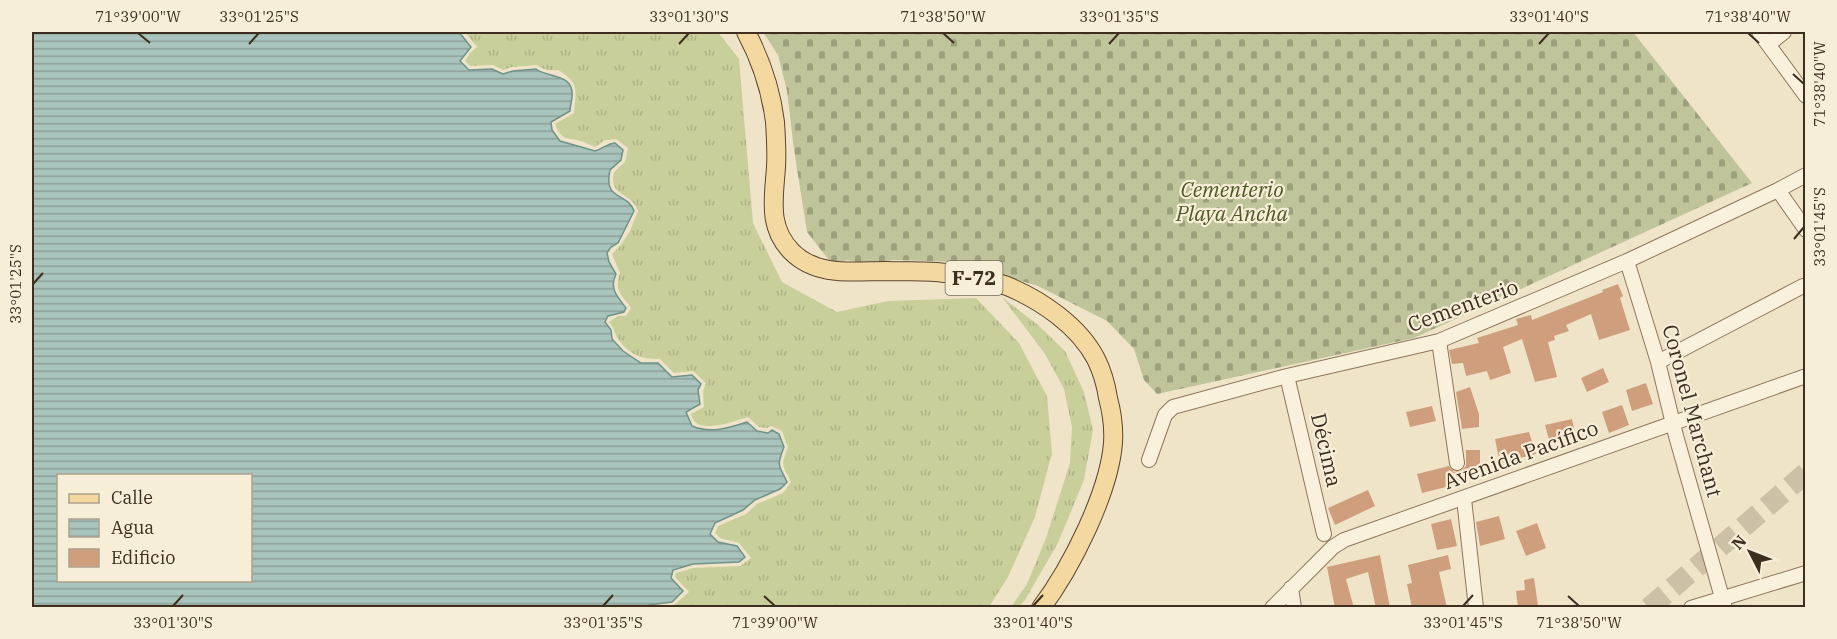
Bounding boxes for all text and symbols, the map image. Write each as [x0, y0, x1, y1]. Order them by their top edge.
text: 71°39'00"W [95, 7, 181, 26]
text: 33°01'25"S [219, 7, 299, 26]
text: 33°01'30"S [649, 7, 729, 26]
text: 71°38'50"W [900, 7, 986, 26]
text: 33°01'35"S [1079, 7, 1159, 26]
text: 33°01'40"S [1509, 7, 1589, 26]
text: 71°38'40"W [1705, 7, 1791, 26]
text: 71°38'40"W [1810, 41, 1829, 127]
park label: Cementerio Playa Ancha [1175, 175, 1289, 227]
text: 33°01'45"S [1810, 187, 1829, 267]
text: 33°01'25"S [6, 244, 25, 324]
road number: F-72 [946, 261, 1002, 295]
street label: Cementerio [1403, 272, 1522, 338]
street label: Coronel Marchant [1656, 321, 1729, 500]
street label: Décima [1305, 410, 1349, 489]
street label: Avenida Pacífico [1439, 413, 1602, 495]
legend [57, 474, 252, 582]
text: Calle [111, 486, 153, 509]
text: Agua [111, 516, 154, 539]
north arrow [1720, 522, 1780, 582]
text: N [1727, 531, 1751, 553]
text: Edificio [111, 546, 175, 569]
text: 33°01'30"S [133, 613, 213, 632]
text: 33°01'35"S [563, 613, 643, 632]
text: 71°39'00"W [732, 613, 818, 632]
text: 33°01'40"S [993, 613, 1073, 632]
text: 33°01'45"S [1423, 613, 1503, 632]
text: 71°38'50"W [1536, 613, 1622, 632]

